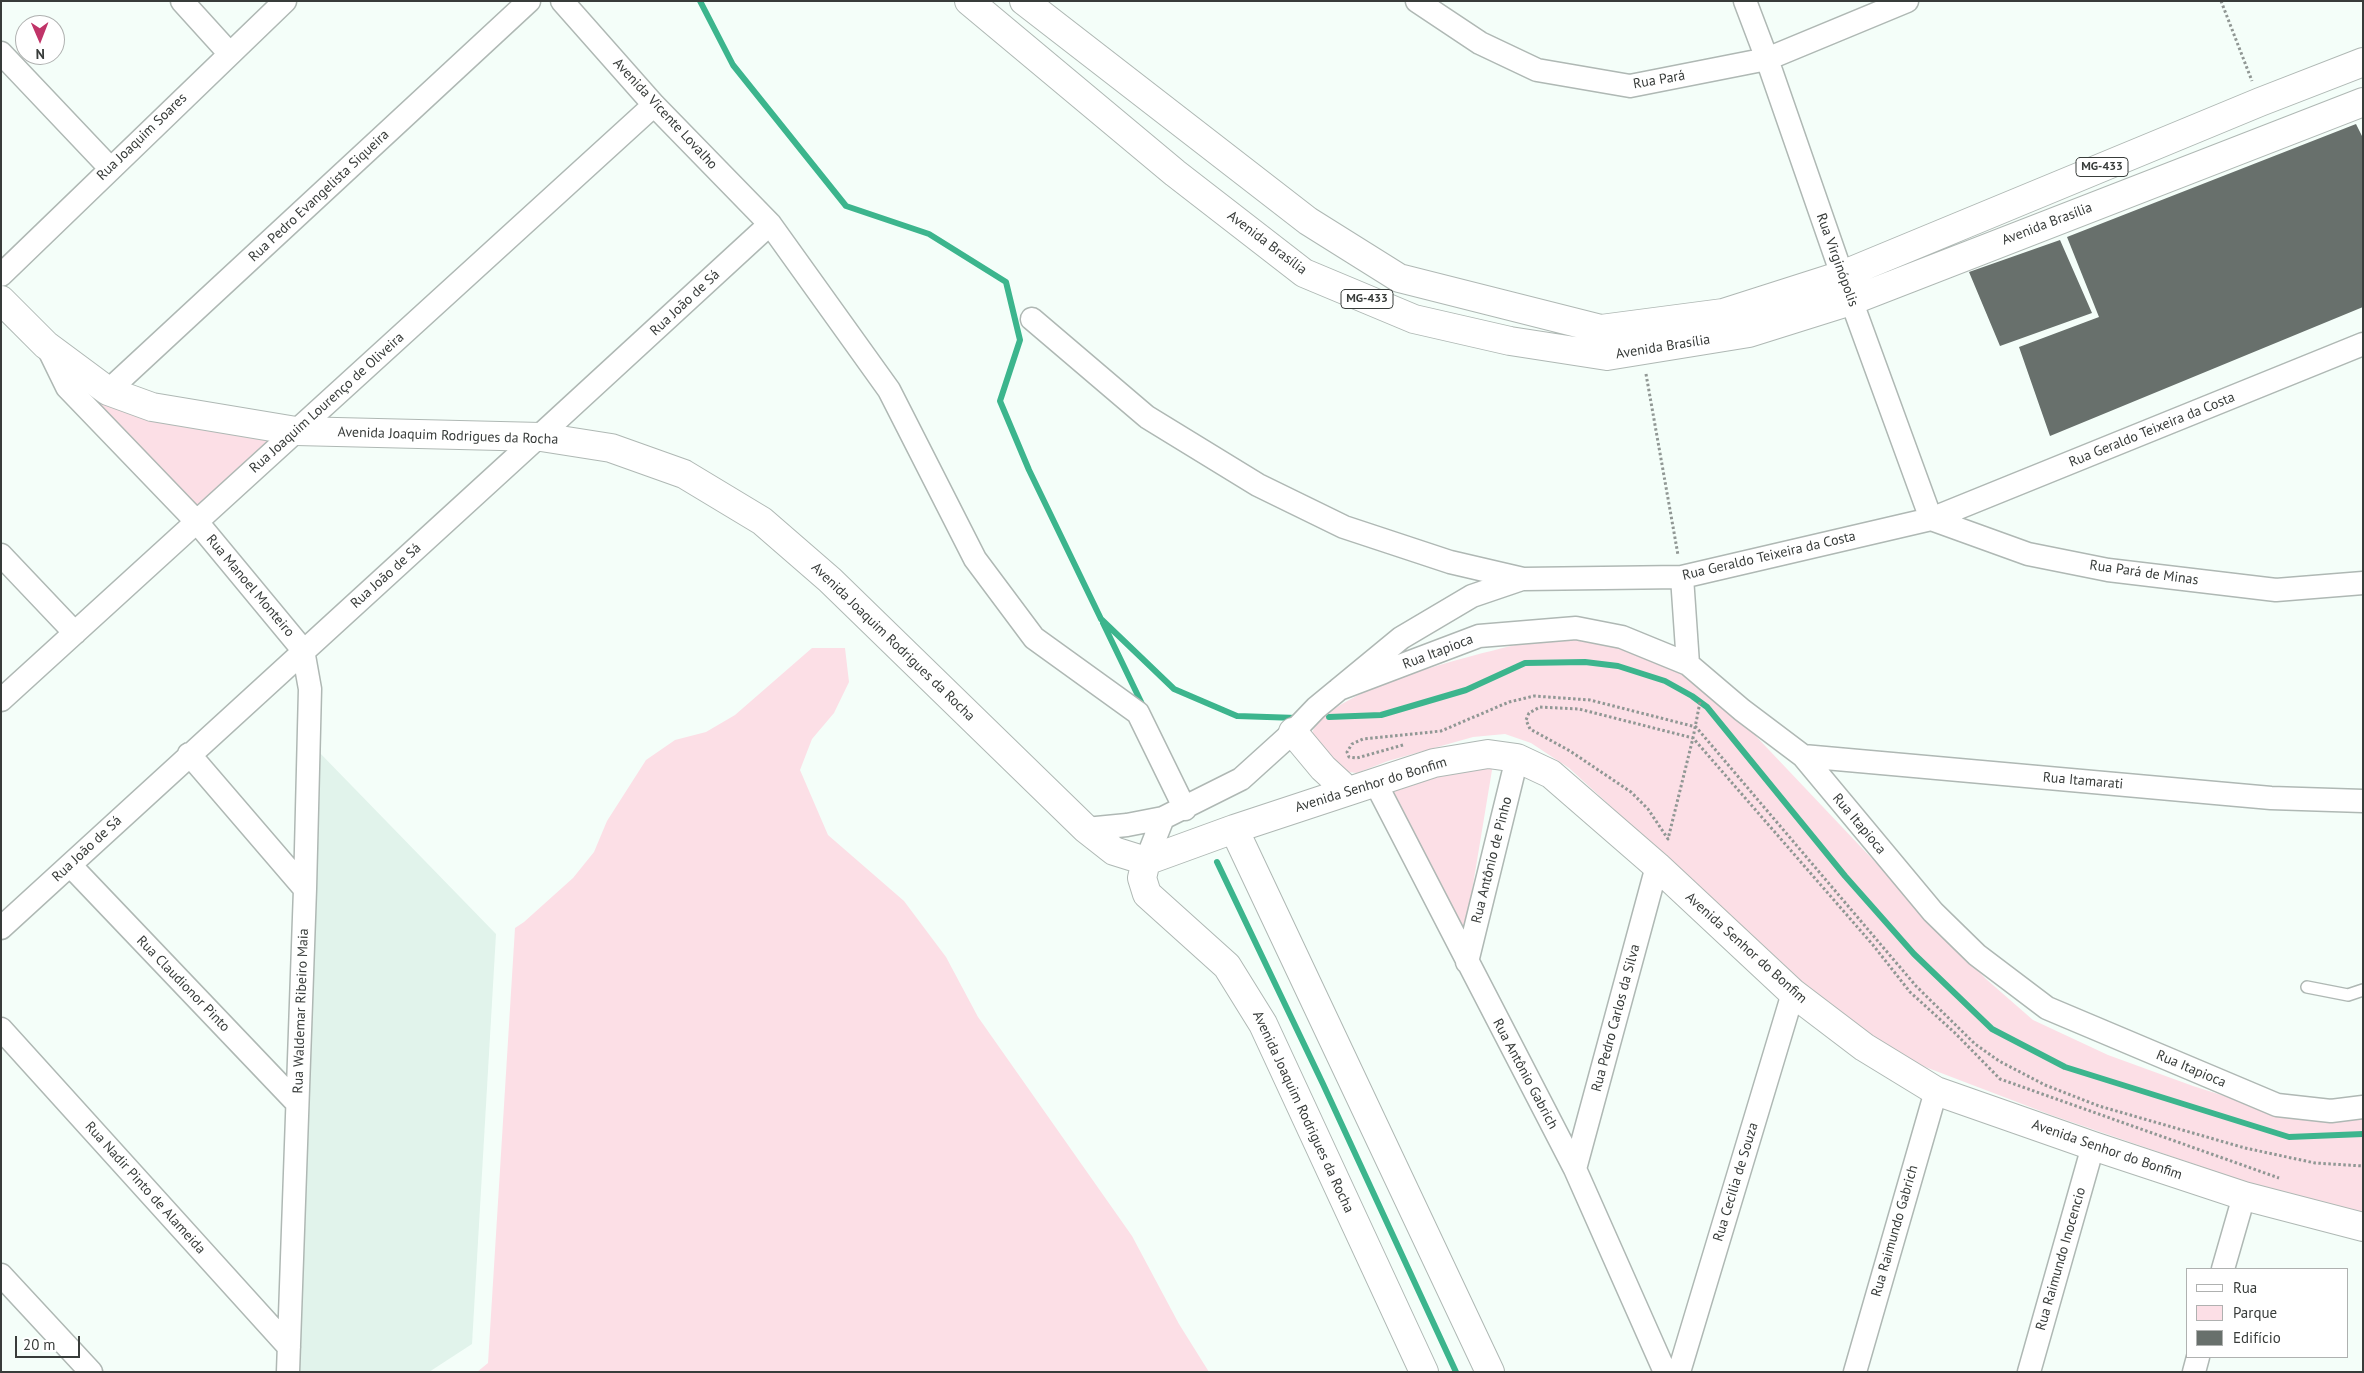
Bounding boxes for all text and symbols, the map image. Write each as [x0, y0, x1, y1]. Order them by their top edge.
north arrow [15, 15, 65, 65]
text: N [35, 45, 45, 63]
street label: Avenida Vicente Lovalho [609, 55, 721, 173]
street label: Rua Pará [1632, 67, 1686, 93]
street label: Rua Joaquim Soares [94, 90, 190, 184]
street label: Rua Pedro Evangelista Siqueira [245, 126, 393, 266]
road number: MG-433 [2076, 158, 2128, 176]
street label: Avenida Brasília [1999, 199, 2095, 249]
street label: Avenida Brasília [1224, 208, 1310, 278]
street label: Rua Virginópolis [1812, 211, 1862, 309]
street label: Rua João de Sá [647, 267, 723, 339]
road number: MG-433 [1341, 290, 1393, 308]
street label: Rua Joaquim Lourenço de Oliveira [246, 329, 408, 477]
street label: Avenida Brasília [1615, 331, 1711, 363]
street label: Rua Geraldo Teixeira da Costa [2067, 389, 2237, 471]
street label: Avenida Joaquim Rodrigues da Rocha [337, 424, 559, 448]
street label: Rua Geraldo Teixeira da Costa [1681, 528, 1857, 584]
street label: Rua Manoel Monteiro [202, 531, 298, 641]
street label: Rua João de Sá [347, 540, 425, 612]
street label: Rua Pará de Minas [2088, 557, 2200, 589]
street label: Avenida Joaquim Rodrigues da Rocha [808, 559, 978, 725]
street label: Rua Itapioca [1400, 631, 1476, 673]
street label: Avenida Senhor do Bonfim [1293, 754, 1449, 816]
street label: Rua Itamarati [2042, 769, 2124, 793]
street label: Rua Itapioca [1829, 790, 1889, 858]
street label: Rua Antônio de Pinho [1468, 795, 1516, 925]
street label: Rua João de Sá [49, 813, 125, 885]
street label: Avenida Senhor do Bonfim [1682, 889, 1810, 1007]
street label: Rua Waldemar Ribeiro Maia [290, 928, 312, 1094]
street label: Rua Claudionor Pinto [133, 933, 233, 1035]
street label: Rua Pedro Carlos da Silva [1588, 942, 1644, 1094]
street label: Avenida Joaquim Rodrigues da Rocha [1249, 1008, 1357, 1216]
street label: Rua Antônio Gabrich [1489, 1016, 1561, 1132]
street label: Rua Itapioca [2154, 1047, 2228, 1091]
street label: Avenida Senhor do Bonfim [2030, 1116, 2184, 1184]
street label: Rua Nadir Pinto de Alameida [81, 1118, 209, 1258]
street label: Rua Cecilia de Souza [1710, 1120, 1762, 1244]
street label: Rua Raimundo Gabrich [1868, 1163, 1922, 1299]
street label: Rua Raimundo Inocencio [2032, 1185, 2090, 1333]
legend [2186, 1268, 2349, 1358]
text: Rua [2233, 1278, 2257, 1297]
text: Parque [2233, 1303, 2277, 1322]
scale bar [18, 1326, 82, 1358]
text: Edifício [2233, 1328, 2281, 1347]
text: 20 m [23, 1335, 56, 1354]

